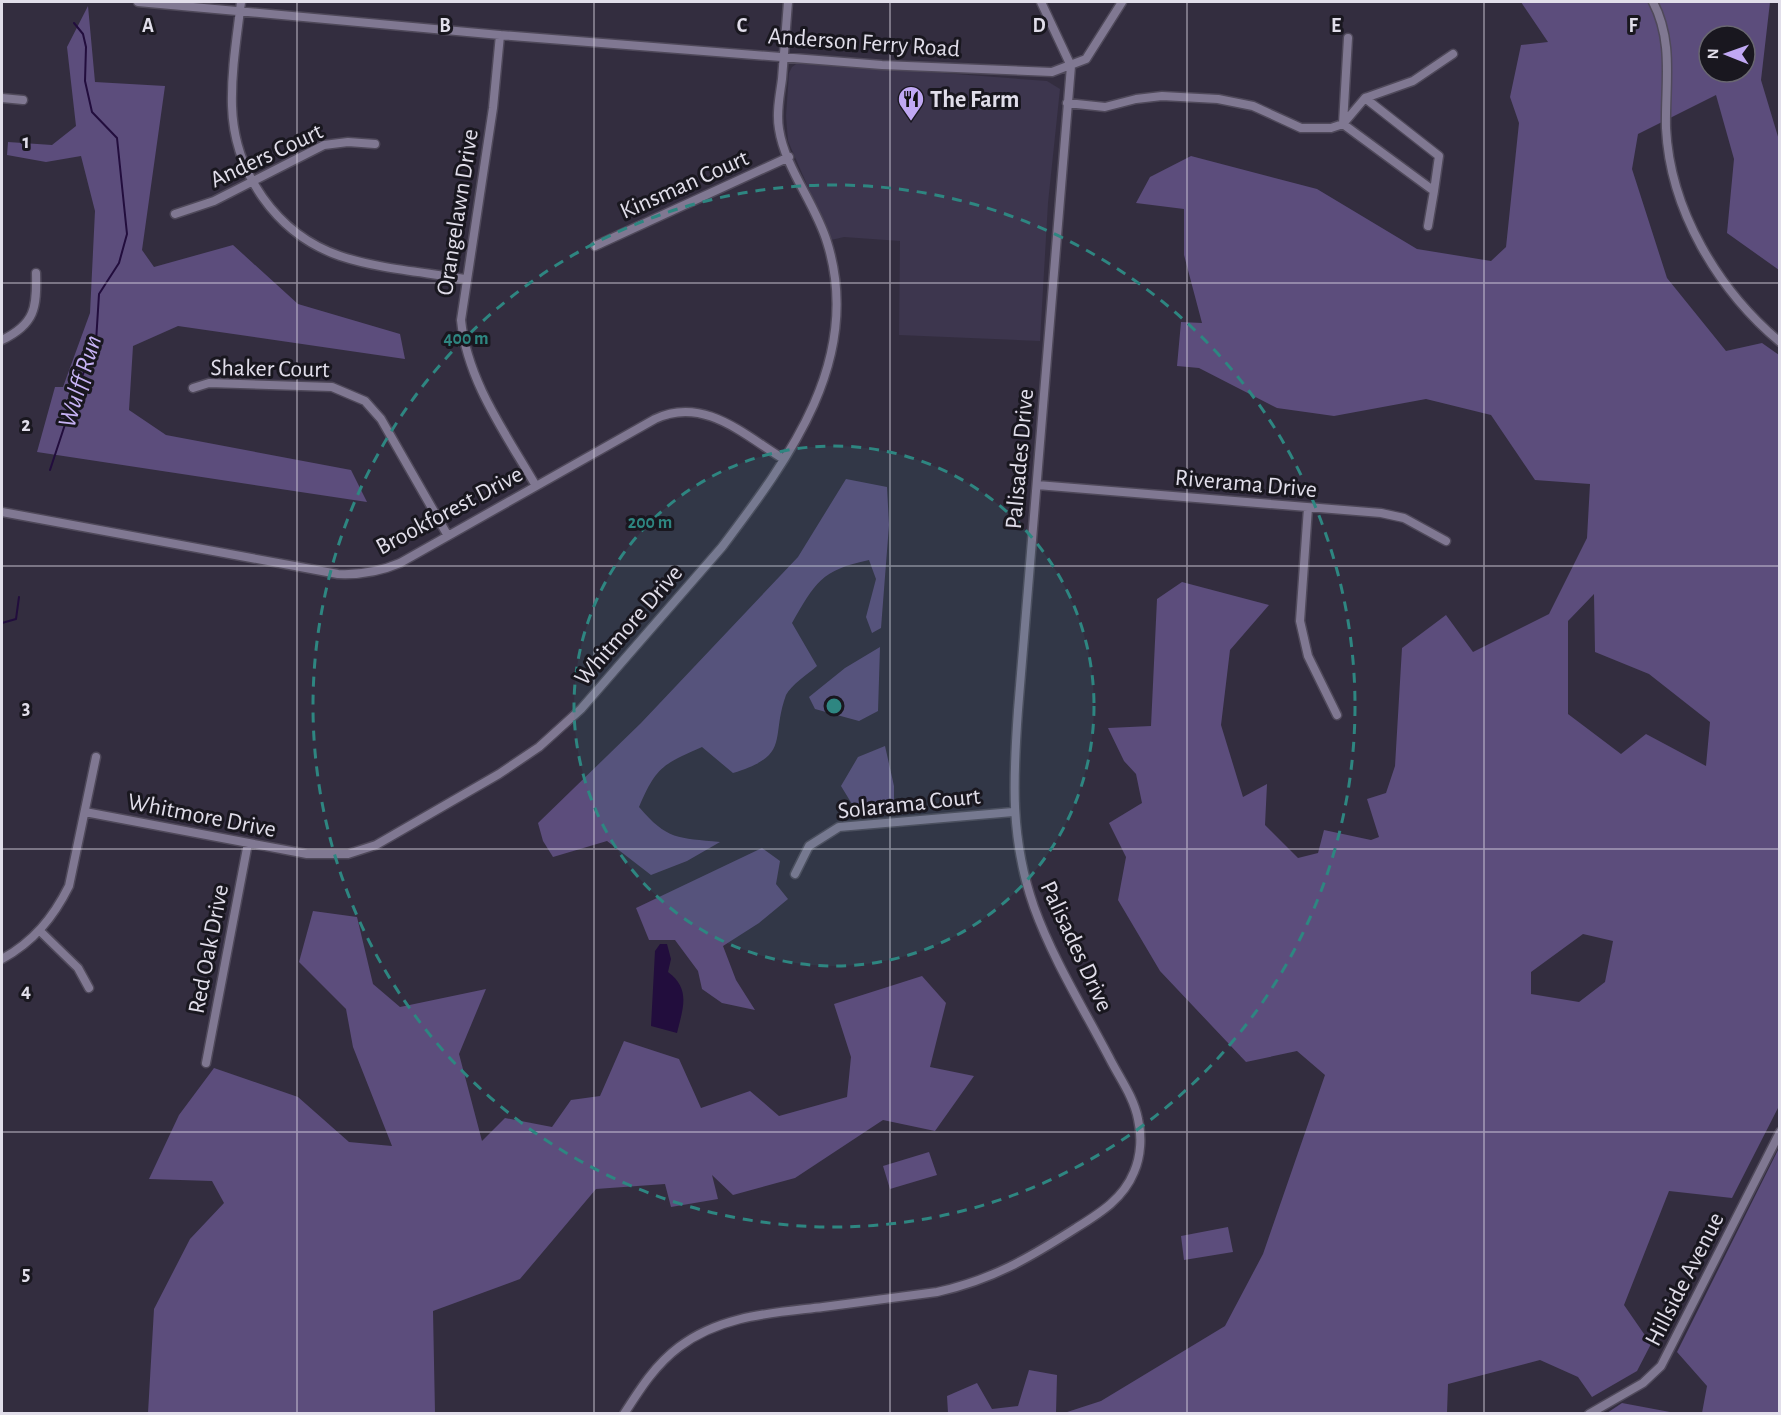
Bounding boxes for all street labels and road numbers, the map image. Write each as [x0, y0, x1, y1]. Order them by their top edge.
street label: Anderson Ferry Road [767, 24, 961, 62]
street label: Anders Court [206, 119, 327, 192]
street label: Orangelawn Drive [433, 127, 483, 297]
street label: Kinsman Court [617, 146, 753, 224]
street label: Shaker Court [210, 356, 330, 382]
street label: Palisades Drive [1002, 388, 1038, 530]
street label: Brookforest Drive [372, 462, 527, 560]
street label: Riverama Drive [1174, 466, 1318, 502]
street label: Whitmore Drive [570, 561, 687, 690]
street label: Solarama Court [837, 785, 982, 823]
street label: Whitmore Drive [126, 790, 278, 842]
street label: Palisades Drive [1035, 878, 1117, 1015]
street label: Red Oak Drive [185, 883, 233, 1016]
street label: Hillside Avenue [1641, 1209, 1729, 1350]

